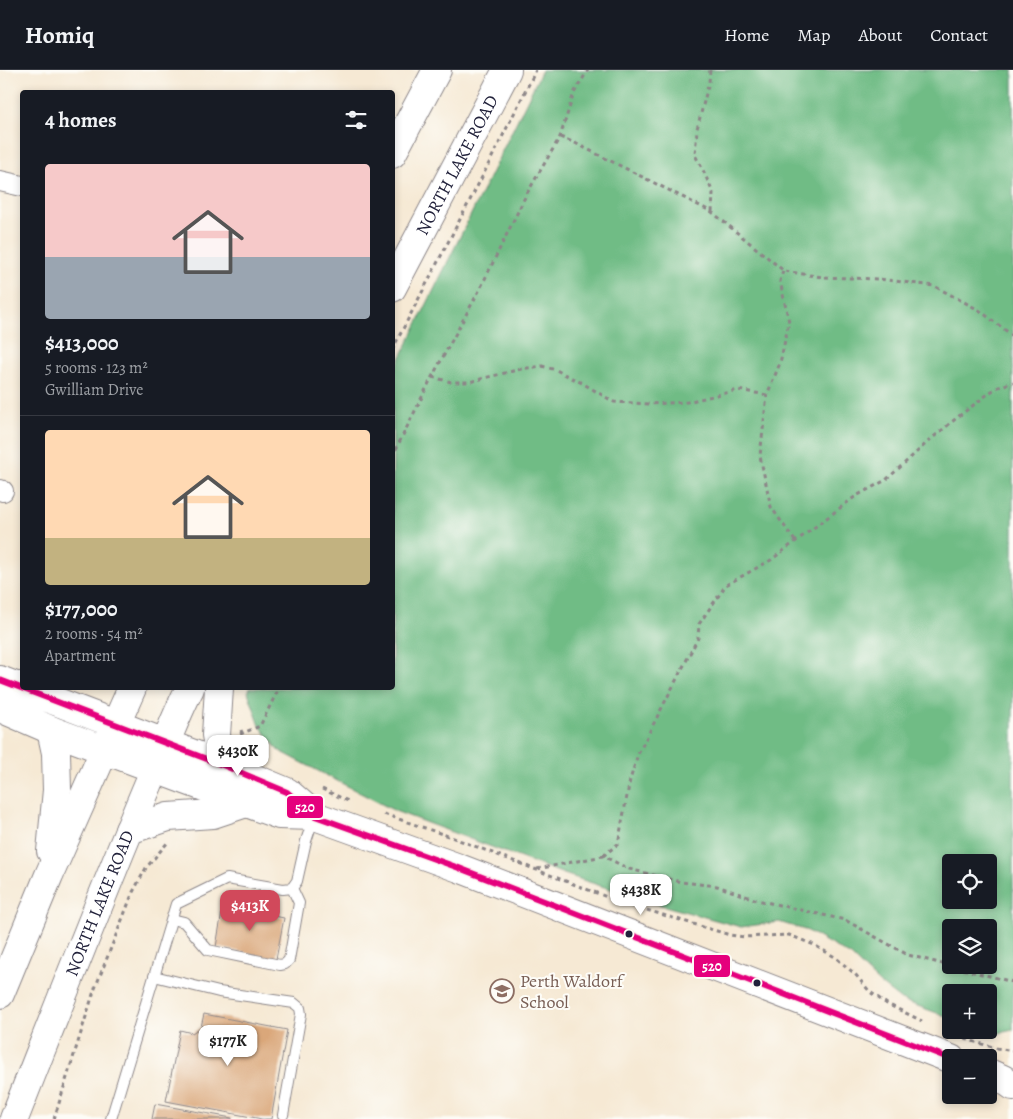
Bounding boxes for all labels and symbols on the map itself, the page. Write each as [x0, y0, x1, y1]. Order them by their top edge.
street label: NORTH LAKE ROAD [410, 91, 504, 239]
pin: $430K [203, 734, 273, 777]
line badge: 520 [286, 795, 324, 819]
text: 520 [295, 798, 315, 817]
street label: NORTH LAKE ROAD [59, 827, 140, 980]
pin: $438K [606, 874, 676, 916]
pin: $413K [215, 890, 285, 932]
unlabelled marker [624, 929, 634, 939]
line badge: 520 [693, 954, 731, 978]
text: 520 [702, 957, 722, 976]
place label: Perth Waldorf School [520, 969, 626, 1014]
school or university icon: Perth Waldorf School [489, 978, 515, 1004]
unlabelled marker [752, 978, 762, 988]
pin: $177K [193, 1024, 263, 1067]

